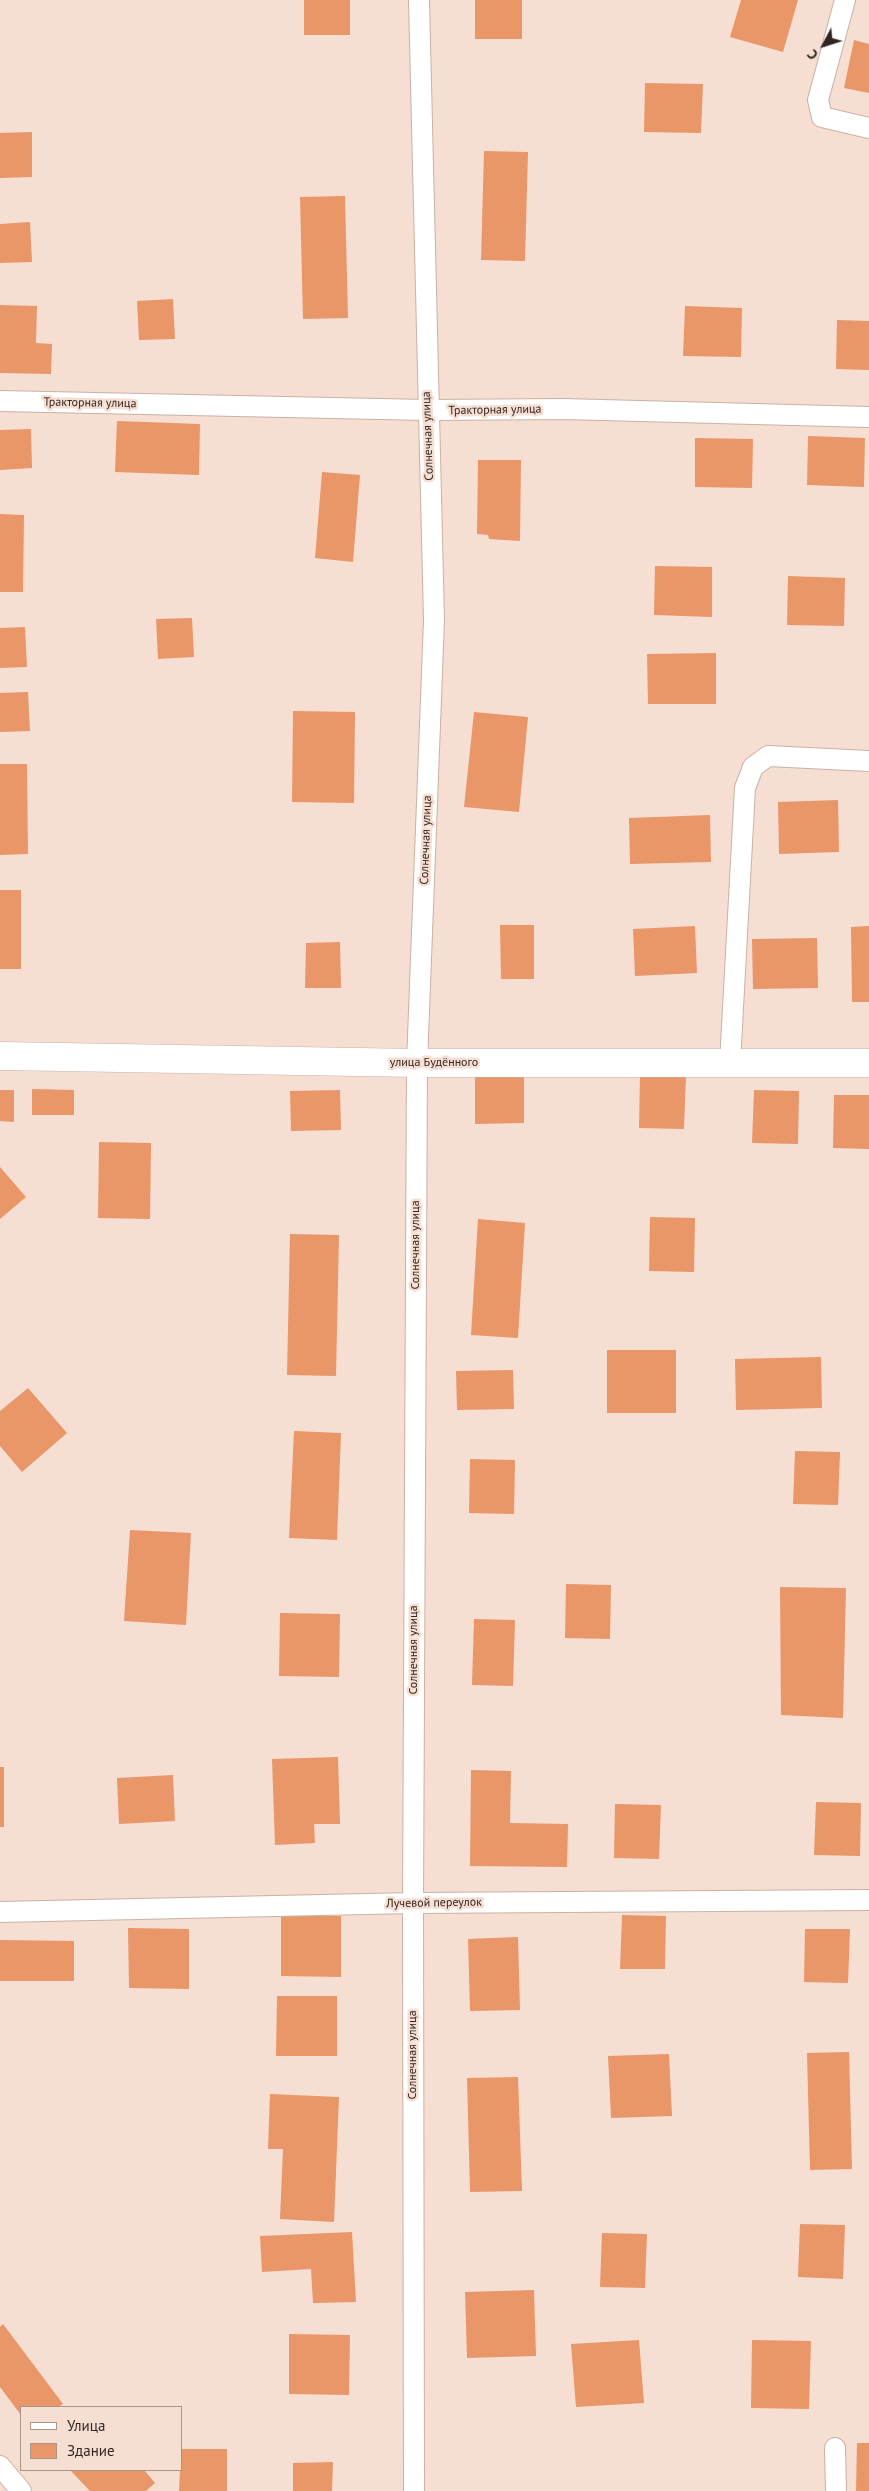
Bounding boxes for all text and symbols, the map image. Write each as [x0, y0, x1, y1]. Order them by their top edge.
north arrow [799, 20, 849, 70]
text: С [803, 46, 822, 63]
street label: Солнечная улица [419, 391, 437, 481]
street label: Тракторная улица [43, 395, 137, 411]
street label: Тракторная улица [448, 402, 542, 418]
street label: Солнечная улица [417, 795, 435, 885]
street label: улица Будённого [390, 1056, 478, 1070]
street label: Солнечная улица [409, 1200, 423, 1290]
street label: Солнечная улица [407, 1605, 421, 1695]
street label: Лучевой переулок [386, 1895, 482, 1911]
street label: Солнечная улица [406, 2010, 420, 2100]
legend [20, 2406, 182, 2471]
text: Улица [67, 2416, 105, 2435]
text: Здание [67, 2441, 115, 2460]

